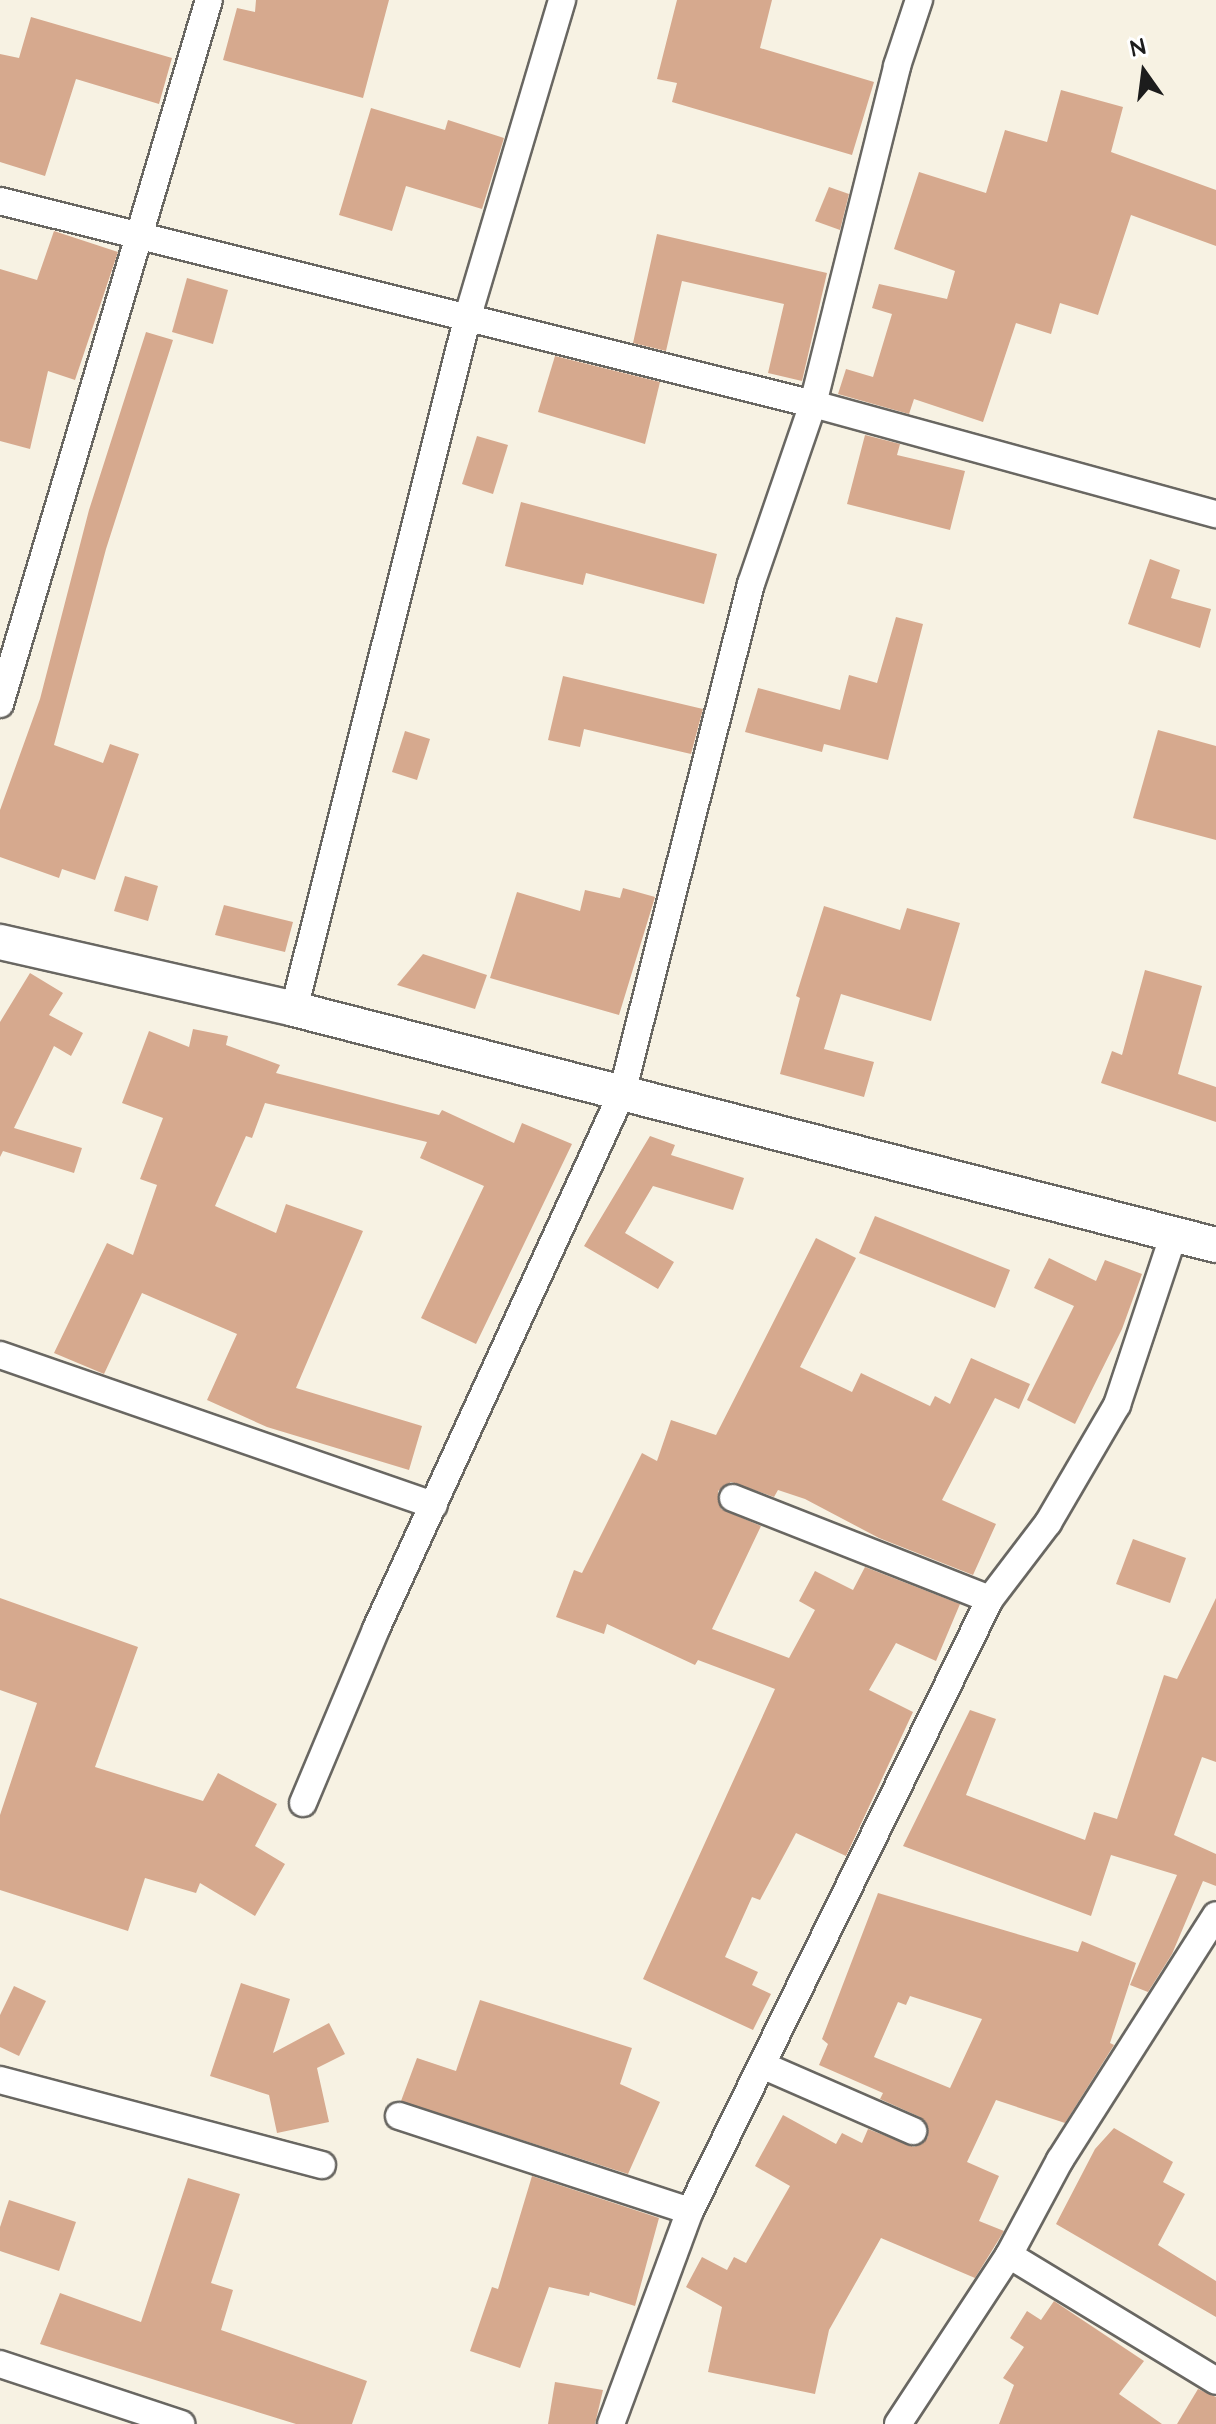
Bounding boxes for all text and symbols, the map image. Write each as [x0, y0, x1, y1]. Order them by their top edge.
north arrow [1104, 32, 1184, 112]
text: N [1128, 32, 1149, 65]

